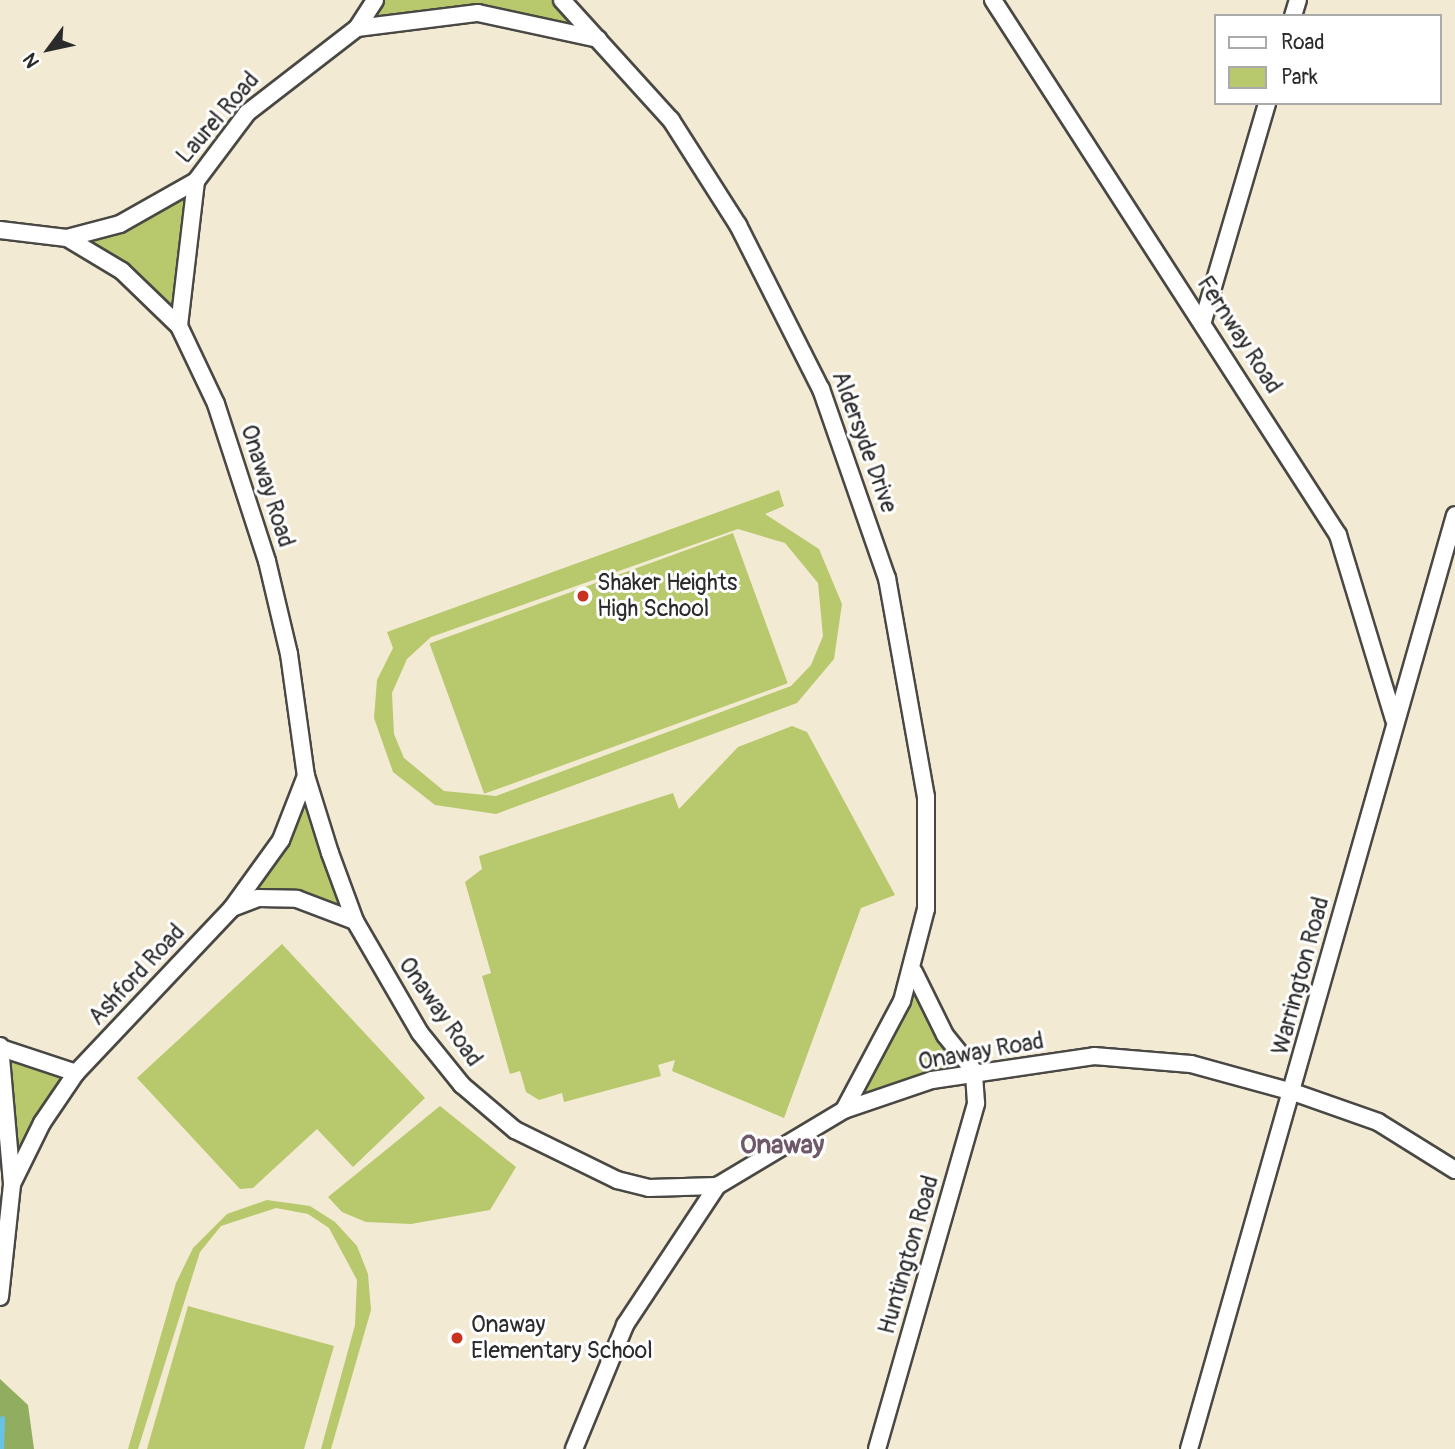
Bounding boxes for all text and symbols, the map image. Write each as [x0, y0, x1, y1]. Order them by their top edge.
north arrow [14, 14, 84, 84]
legend [1214, 14, 1441, 105]
text: Road [1281, 29, 1325, 56]
text: N [18, 49, 45, 72]
text: Park [1281, 64, 1318, 91]
street label: Laurel Road [171, 67, 265, 169]
street label: Fernway Road [1191, 271, 1287, 399]
street label: Aldersyde Drive [826, 368, 902, 516]
street label: Onaway Road [234, 421, 300, 551]
place label: Shaker Heights High School [597, 569, 737, 623]
marker: Shaker Heights High School [575, 588, 591, 604]
street label: Warrington Road [1267, 894, 1335, 1058]
street label: Ashford Road [83, 919, 191, 1031]
street label: Onaway Road [392, 952, 488, 1072]
street label: Onaway Road [916, 1027, 1046, 1077]
district label: Onaway [740, 1130, 824, 1162]
street label: Huntington Road [873, 1173, 945, 1337]
place label: Onaway Elementary School [471, 1311, 653, 1365]
marker: Onaway Elementary School [449, 1330, 465, 1346]

